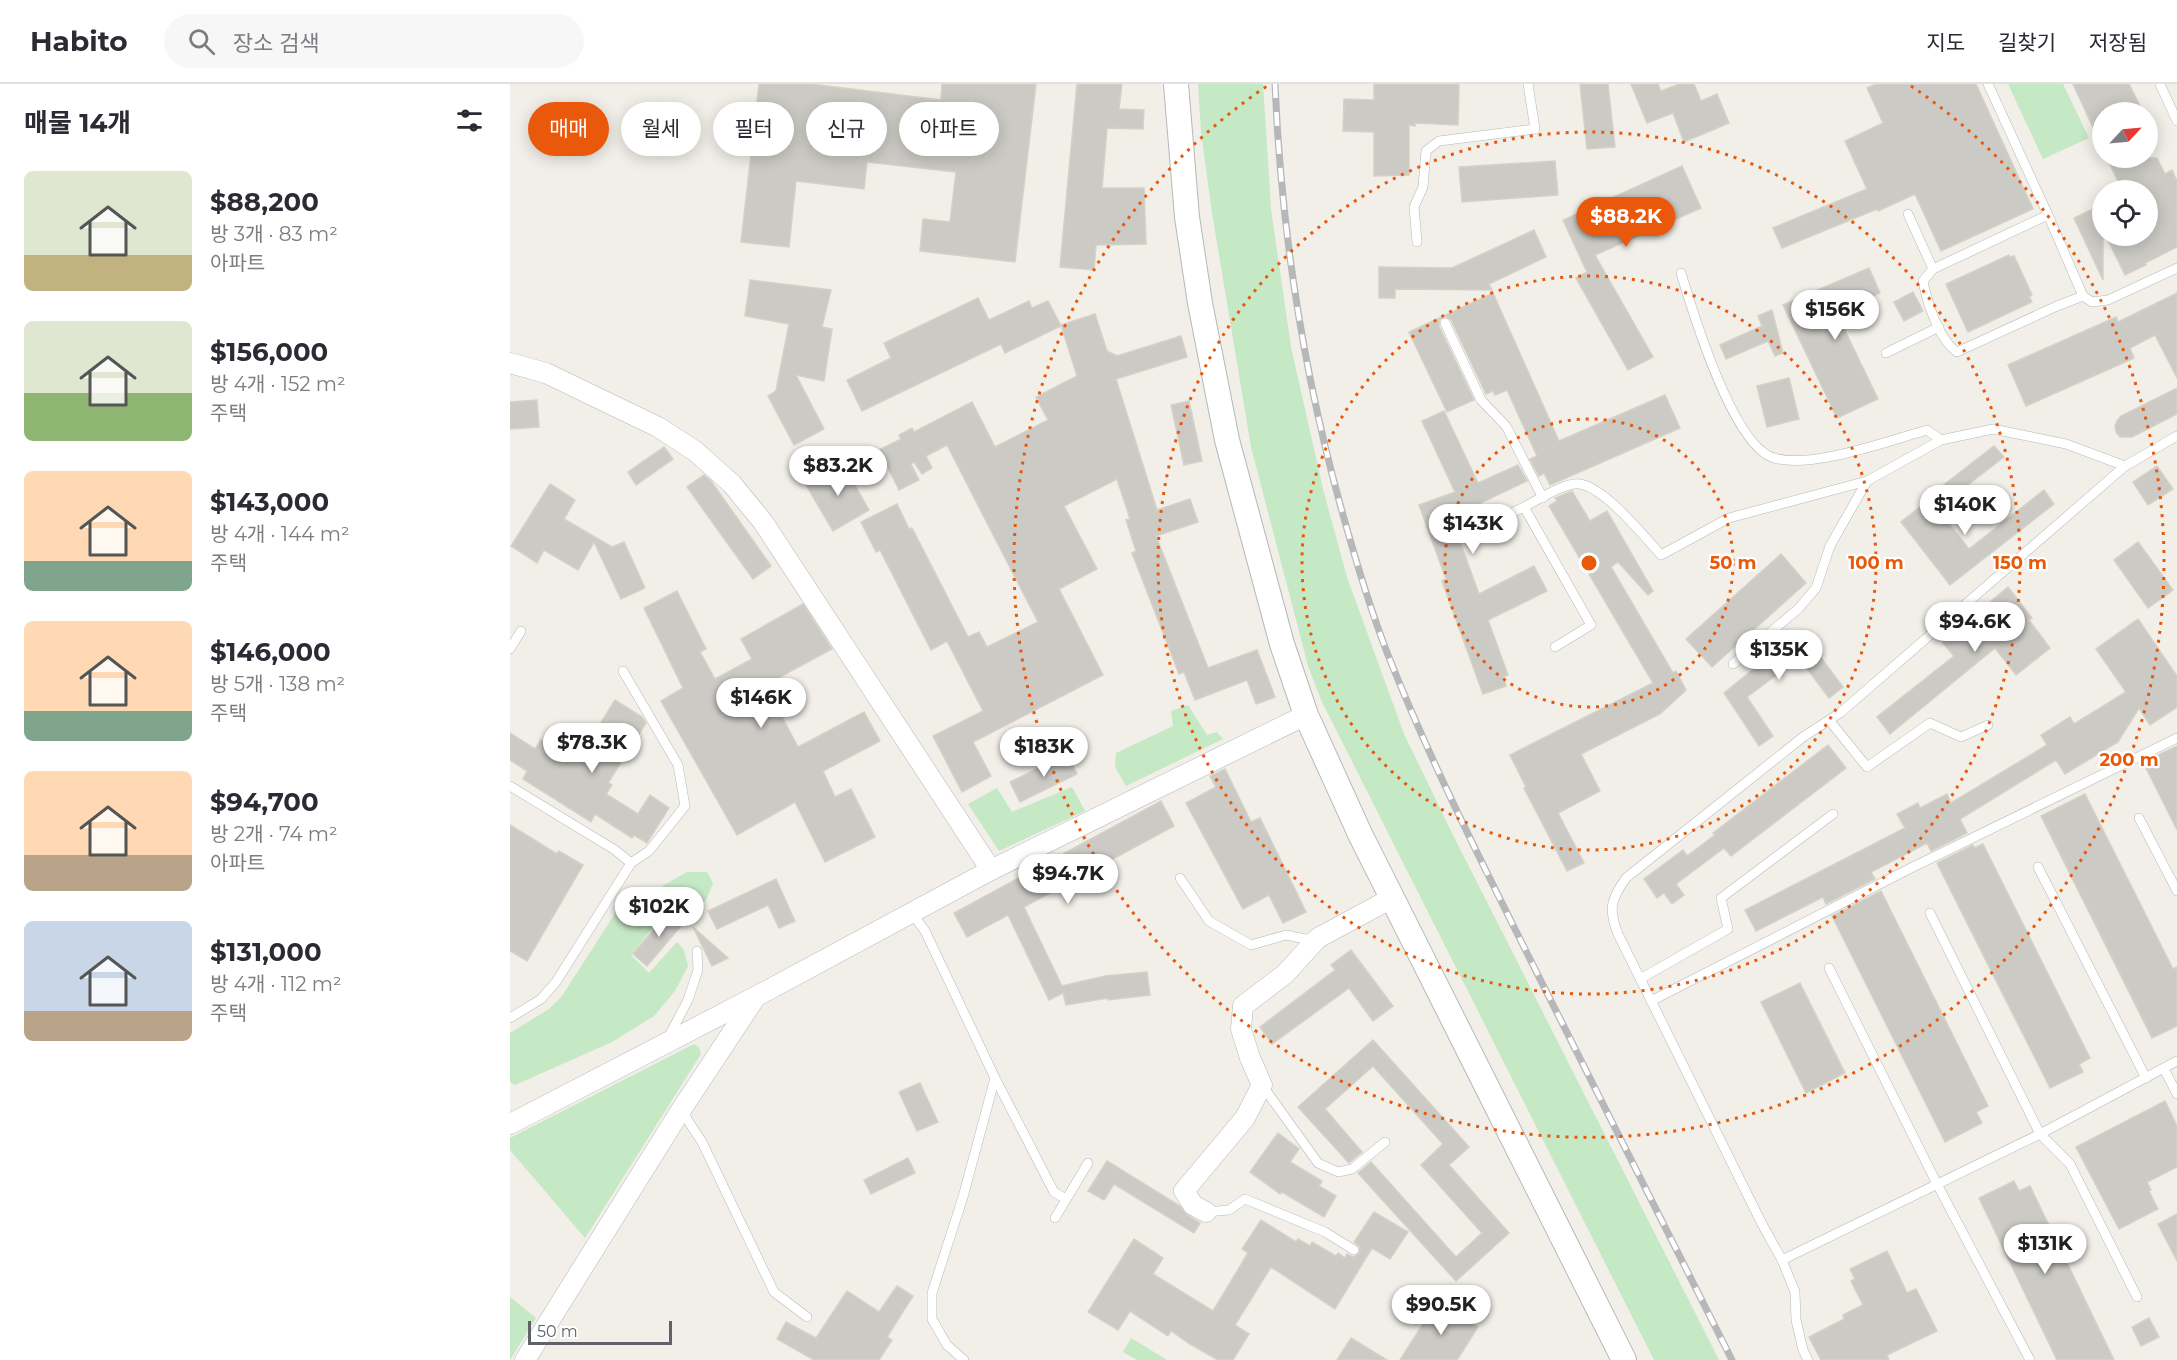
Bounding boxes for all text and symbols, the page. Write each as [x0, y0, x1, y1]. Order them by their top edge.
search box [164, 14, 584, 68]
text: Habito [30, 24, 128, 58]
icon: search [185, 25, 218, 58]
text: 장소 검색 [233, 30, 319, 57]
text: 지도 [1926, 30, 1965, 55]
text: 길찾기 [1998, 30, 2056, 55]
text: 저장됨 [2089, 30, 2147, 55]
chip: 매매 [528, 102, 609, 156]
chip: 월세 [621, 102, 701, 156]
chip: 필터 [713, 102, 794, 156]
chip: 신규 [806, 102, 887, 156]
chip: 아파트 [899, 102, 999, 156]
north arrow [2092, 102, 2158, 168]
map controls [2092, 102, 2158, 246]
icon: filters [453, 104, 486, 137]
text: 매물 14개 [24, 107, 131, 139]
button: locate [2092, 180, 2158, 246]
text: $88,200 [210, 186, 319, 218]
icon: home [72, 195, 144, 267]
pin: $88.2K [1577, 197, 1675, 248]
text: $88.2K [1590, 204, 1662, 228]
text: 방 3개 · 83 m² [210, 222, 338, 246]
text: 아파트 [210, 251, 265, 275]
pin: $156K [1793, 290, 1877, 341]
text: $156K [1805, 297, 1865, 321]
text: $156,000 [210, 336, 328, 368]
icon: home [72, 345, 144, 417]
text: 방 4개 · 152 m² [210, 372, 346, 396]
text: 주택 [210, 401, 247, 425]
pin: $83.2K [789, 446, 887, 497]
text: $83.2K [803, 453, 873, 477]
pin: $140K [1923, 485, 2007, 536]
text: $143,000 [210, 486, 329, 518]
text: $140K [1934, 492, 1996, 516]
icon: home [72, 495, 144, 567]
pin: $143K [1431, 504, 1515, 555]
text: $143K [1443, 511, 1503, 535]
text: 방 4개 · 144 m² [210, 522, 350, 546]
text: 주택 [210, 551, 247, 575]
text: 50 m [1710, 552, 1756, 574]
text: 100 m [1848, 552, 1904, 574]
text: 150 m [1993, 552, 2047, 574]
centre of rings [1579, 553, 1599, 573]
pin: $94.6K [1926, 602, 2024, 653]
text: $94.6K [1939, 609, 2011, 633]
pin: $135K [1737, 630, 1821, 681]
text: $146,000 [210, 636, 331, 668]
text: $135K [1750, 637, 1808, 661]
icon: home [72, 645, 144, 717]
text: 방 5개 · 138 m² [210, 672, 345, 696]
pin: $146K [719, 678, 803, 729]
text: $146K [730, 685, 792, 709]
text: 주택 [210, 701, 247, 725]
pin: $78.3K [543, 723, 641, 774]
pin: $183K [1002, 727, 1086, 778]
text: $78.3K [557, 730, 627, 754]
text: $183K [1014, 734, 1074, 758]
text: 200 m [2099, 749, 2159, 771]
text: $94,700 [210, 786, 319, 818]
icon: home [72, 795, 144, 867]
text: 방 2개 · 74 m² [210, 822, 338, 846]
text: 아파트 [210, 851, 265, 875]
pin: $94.7K [1019, 854, 1117, 905]
text: $94.7K [1032, 861, 1104, 885]
pin: $102K [617, 887, 701, 938]
text: $102K [629, 894, 689, 918]
text: $131,000 [210, 936, 322, 968]
icon: home [72, 945, 144, 1017]
text: 방 4개 · 112 m² [210, 972, 342, 996]
text: 주택 [210, 1001, 247, 1025]
pin: $131K [2003, 1224, 2087, 1275]
text: $131K [2018, 1231, 2072, 1255]
pin: $90.5K [1392, 1285, 1490, 1336]
text: $90.5K [1406, 1292, 1476, 1316]
scale bar [528, 1318, 672, 1346]
text: 50 m [537, 1322, 578, 1341]

